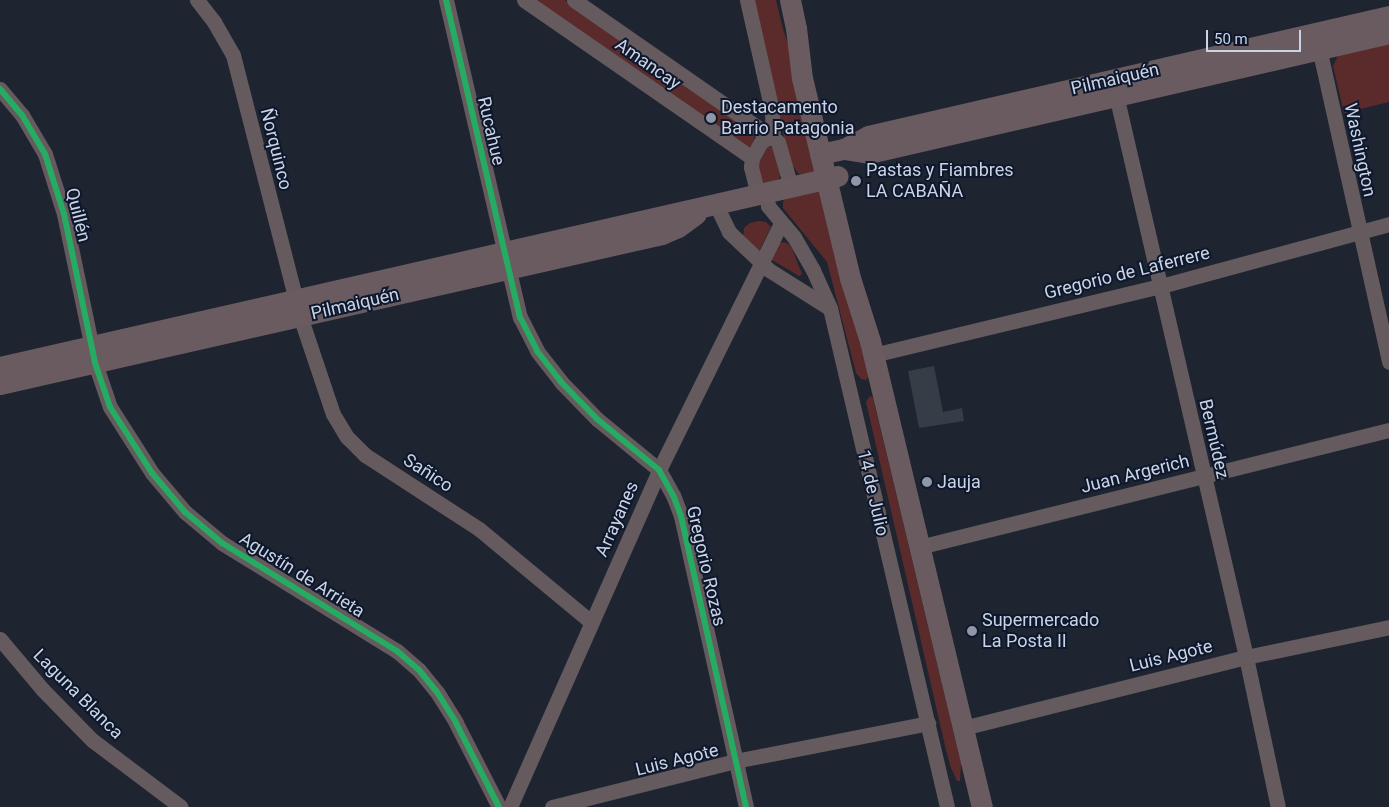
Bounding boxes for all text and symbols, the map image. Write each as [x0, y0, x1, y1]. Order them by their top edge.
scale bar [1209, 20, 1304, 52]
text: 50 m [1214, 30, 1248, 48]
street label: Amancay [611, 34, 685, 94]
street label: Pilmaiquén [1069, 58, 1161, 100]
street label: Rucahue [473, 95, 509, 167]
place label: Destacamento Barrio Patagonia [721, 97, 855, 140]
street label: Washington [1340, 101, 1380, 199]
street label: Ñorquinco [255, 106, 297, 192]
marker: Destacamento Barrio Patagonia [705, 112, 717, 124]
place label: Pastas y Fiambres LA CABAÑA [866, 160, 1014, 202]
marker: Pastas y Fiambres LA CABAÑA [850, 175, 862, 187]
street label: Quillén [61, 186, 95, 244]
street label: Gregorio de Laferrere [1042, 242, 1212, 304]
street label: Pilmaiquén [309, 283, 401, 325]
street label: Bermúdez [1194, 397, 1234, 481]
street label: 14 de Julio [853, 448, 893, 538]
street label: Sañico [399, 449, 457, 497]
street label: Juan Argerich [1078, 450, 1192, 498]
place label: Jauja [937, 471, 981, 493]
marker: Jauja [921, 476, 933, 488]
street label: Arrayanes [591, 478, 643, 560]
street label: Gregorio Rozas [682, 504, 730, 628]
street label: Agustín de Arrieta [235, 528, 369, 622]
place label: Supermercado La Posta II [982, 610, 1099, 652]
marker: Supermercado La Posta II [966, 625, 978, 637]
street label: Luis Agote [1127, 635, 1215, 677]
street label: Laguna Blanca [29, 645, 127, 743]
street label: Luis Agote [633, 739, 721, 781]

